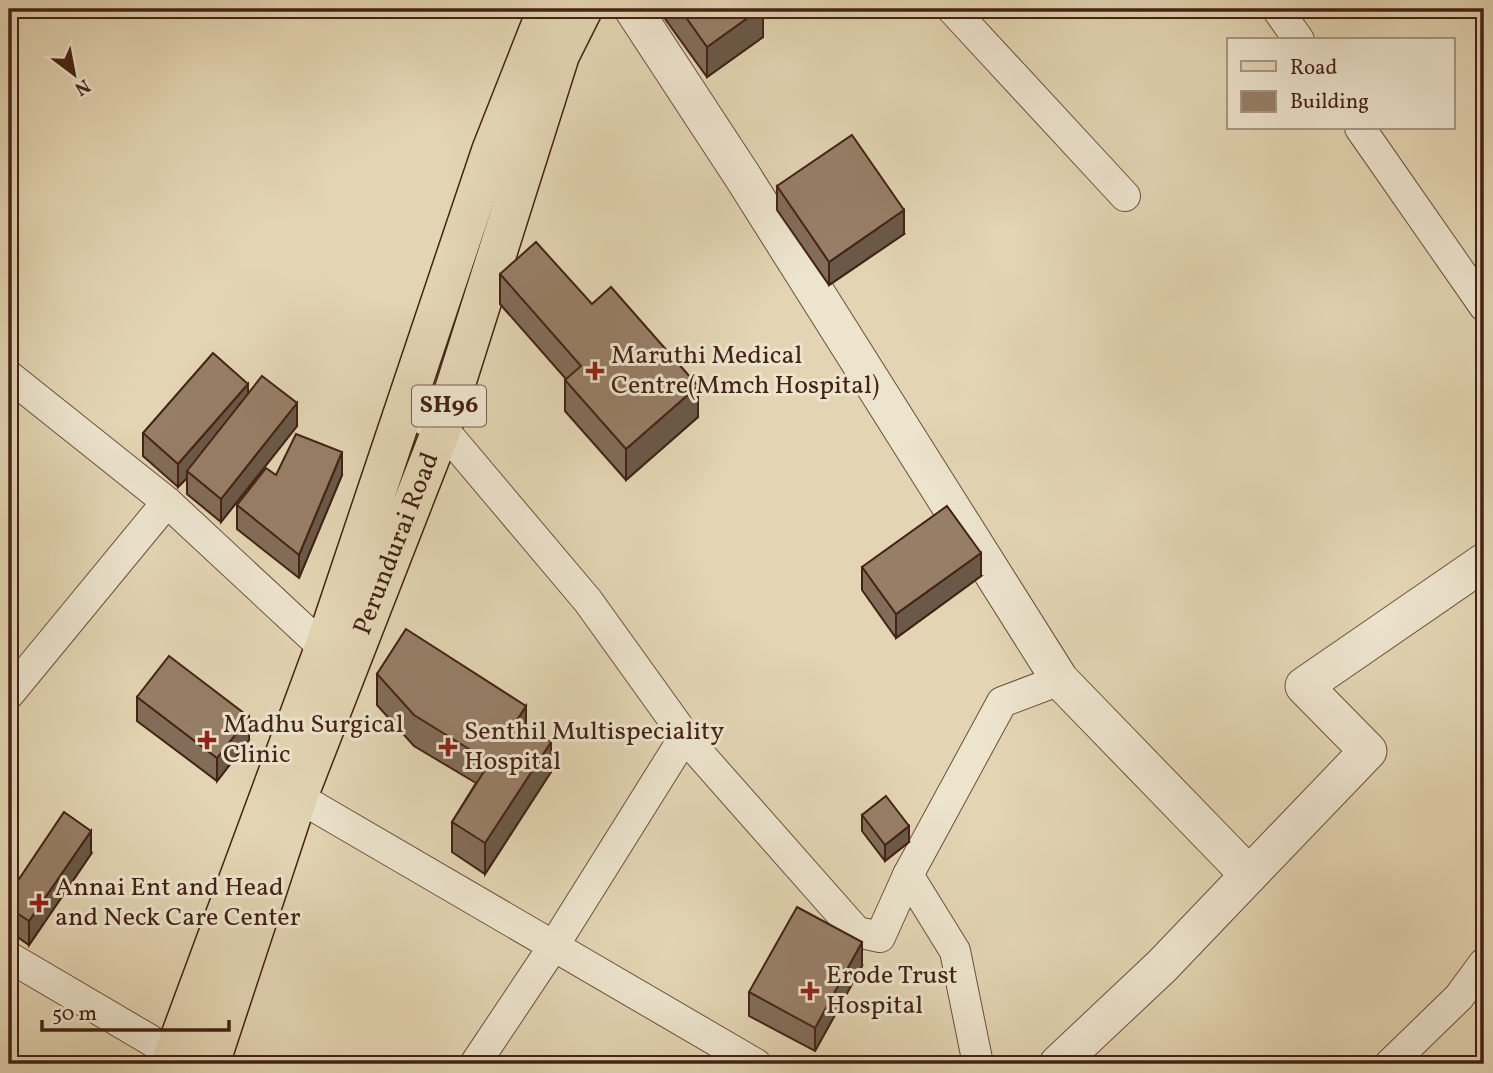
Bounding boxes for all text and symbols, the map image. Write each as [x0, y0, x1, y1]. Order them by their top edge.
north arrow [38, 38, 108, 108]
legend [1227, 38, 1454, 130]
text: Road [1290, 54, 1337, 83]
text: N [69, 72, 95, 102]
text: Building [1290, 88, 1369, 117]
place label: Maruthi Medical Centre(Mmch Hospital) [611, 338, 879, 404]
marker: Maruthi Medical Centre(Mmch Hospital) [585, 361, 605, 381]
road number: SH96 [412, 386, 486, 426]
street label: Perundurai Road [345, 447, 449, 640]
place label: Madhu Surgical Clinic [223, 707, 404, 773]
place label: Senthil Multispeciality Hospital [464, 714, 724, 780]
marker: Madhu Surgical Clinic [197, 730, 217, 750]
marker: Senthil Multispeciality Hospital [438, 737, 458, 757]
place label: Annai Ent and Head and Neck Care Center [55, 870, 301, 936]
marker: Annai Ent and Head and Neck Care Center [29, 893, 49, 913]
place label: Erode Trust Hospital [826, 958, 958, 1024]
marker: Erode Trust Hospital [800, 981, 820, 1001]
scale bar [42, 989, 229, 1033]
text: 50 m [52, 1000, 97, 1029]

